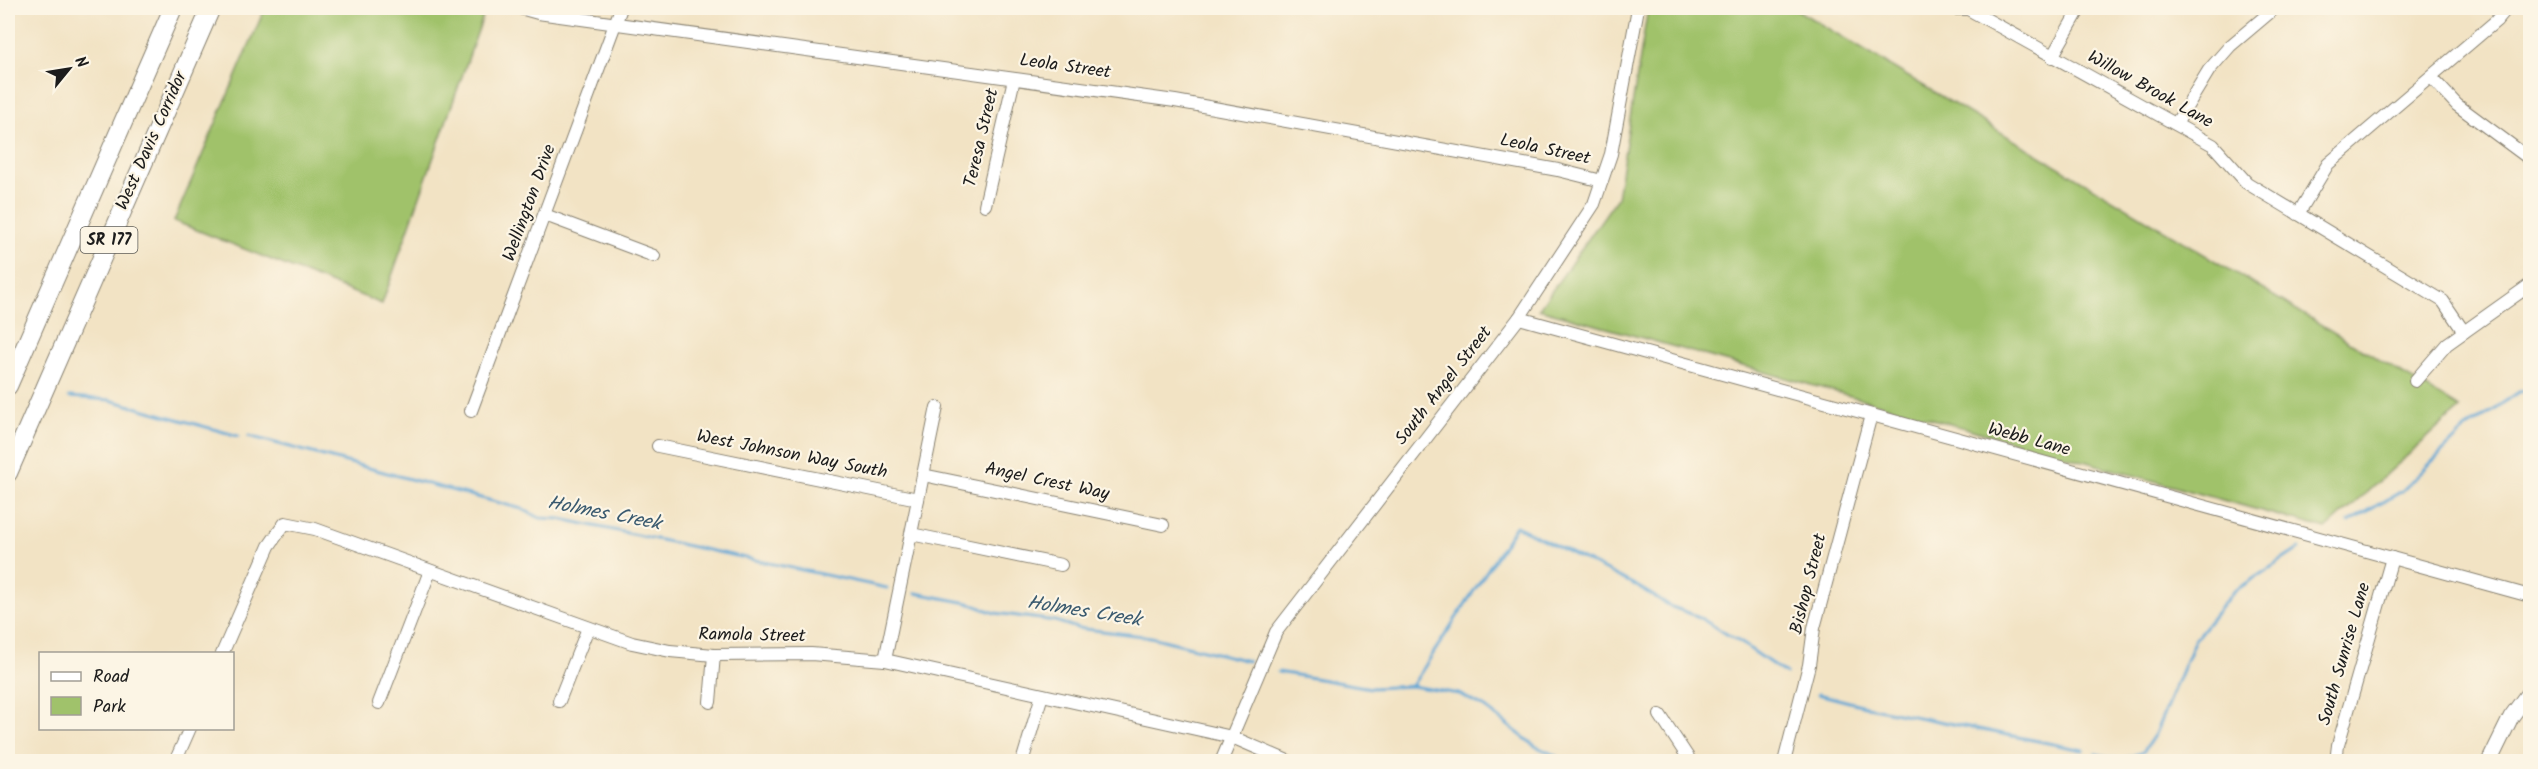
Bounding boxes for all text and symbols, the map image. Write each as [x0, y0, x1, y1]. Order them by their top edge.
north arrow [39, 39, 99, 99]
street label: Willow Brook Lane [2082, 43, 2218, 137]
street label: Leola Street [1018, 46, 1113, 88]
text: N [67, 52, 94, 73]
street label: West Davis Corridor [108, 66, 196, 215]
street label: Teresa Street [957, 85, 1008, 190]
street label: Leola Street [1497, 126, 1594, 174]
street label: Wellington Drive [495, 140, 565, 266]
road number: SR 177 [80, 227, 138, 253]
street label: South Angel Street [1388, 319, 1501, 452]
street label: Webb Lane [1985, 415, 2073, 465]
street label: West Johnson Way South [694, 422, 890, 488]
street label: Angel Crest Way [982, 455, 1112, 509]
water label: Holmes Creek [545, 487, 666, 541]
street label: Bishop Street [1783, 530, 1836, 637]
street label: South Sunrise Lane [2311, 579, 2379, 729]
water label: Holmes Creek [1025, 587, 1146, 637]
street label: Ramola Street [698, 621, 807, 651]
legend [39, 652, 234, 730]
text: Road [93, 663, 130, 692]
text: Park [93, 693, 126, 722]

